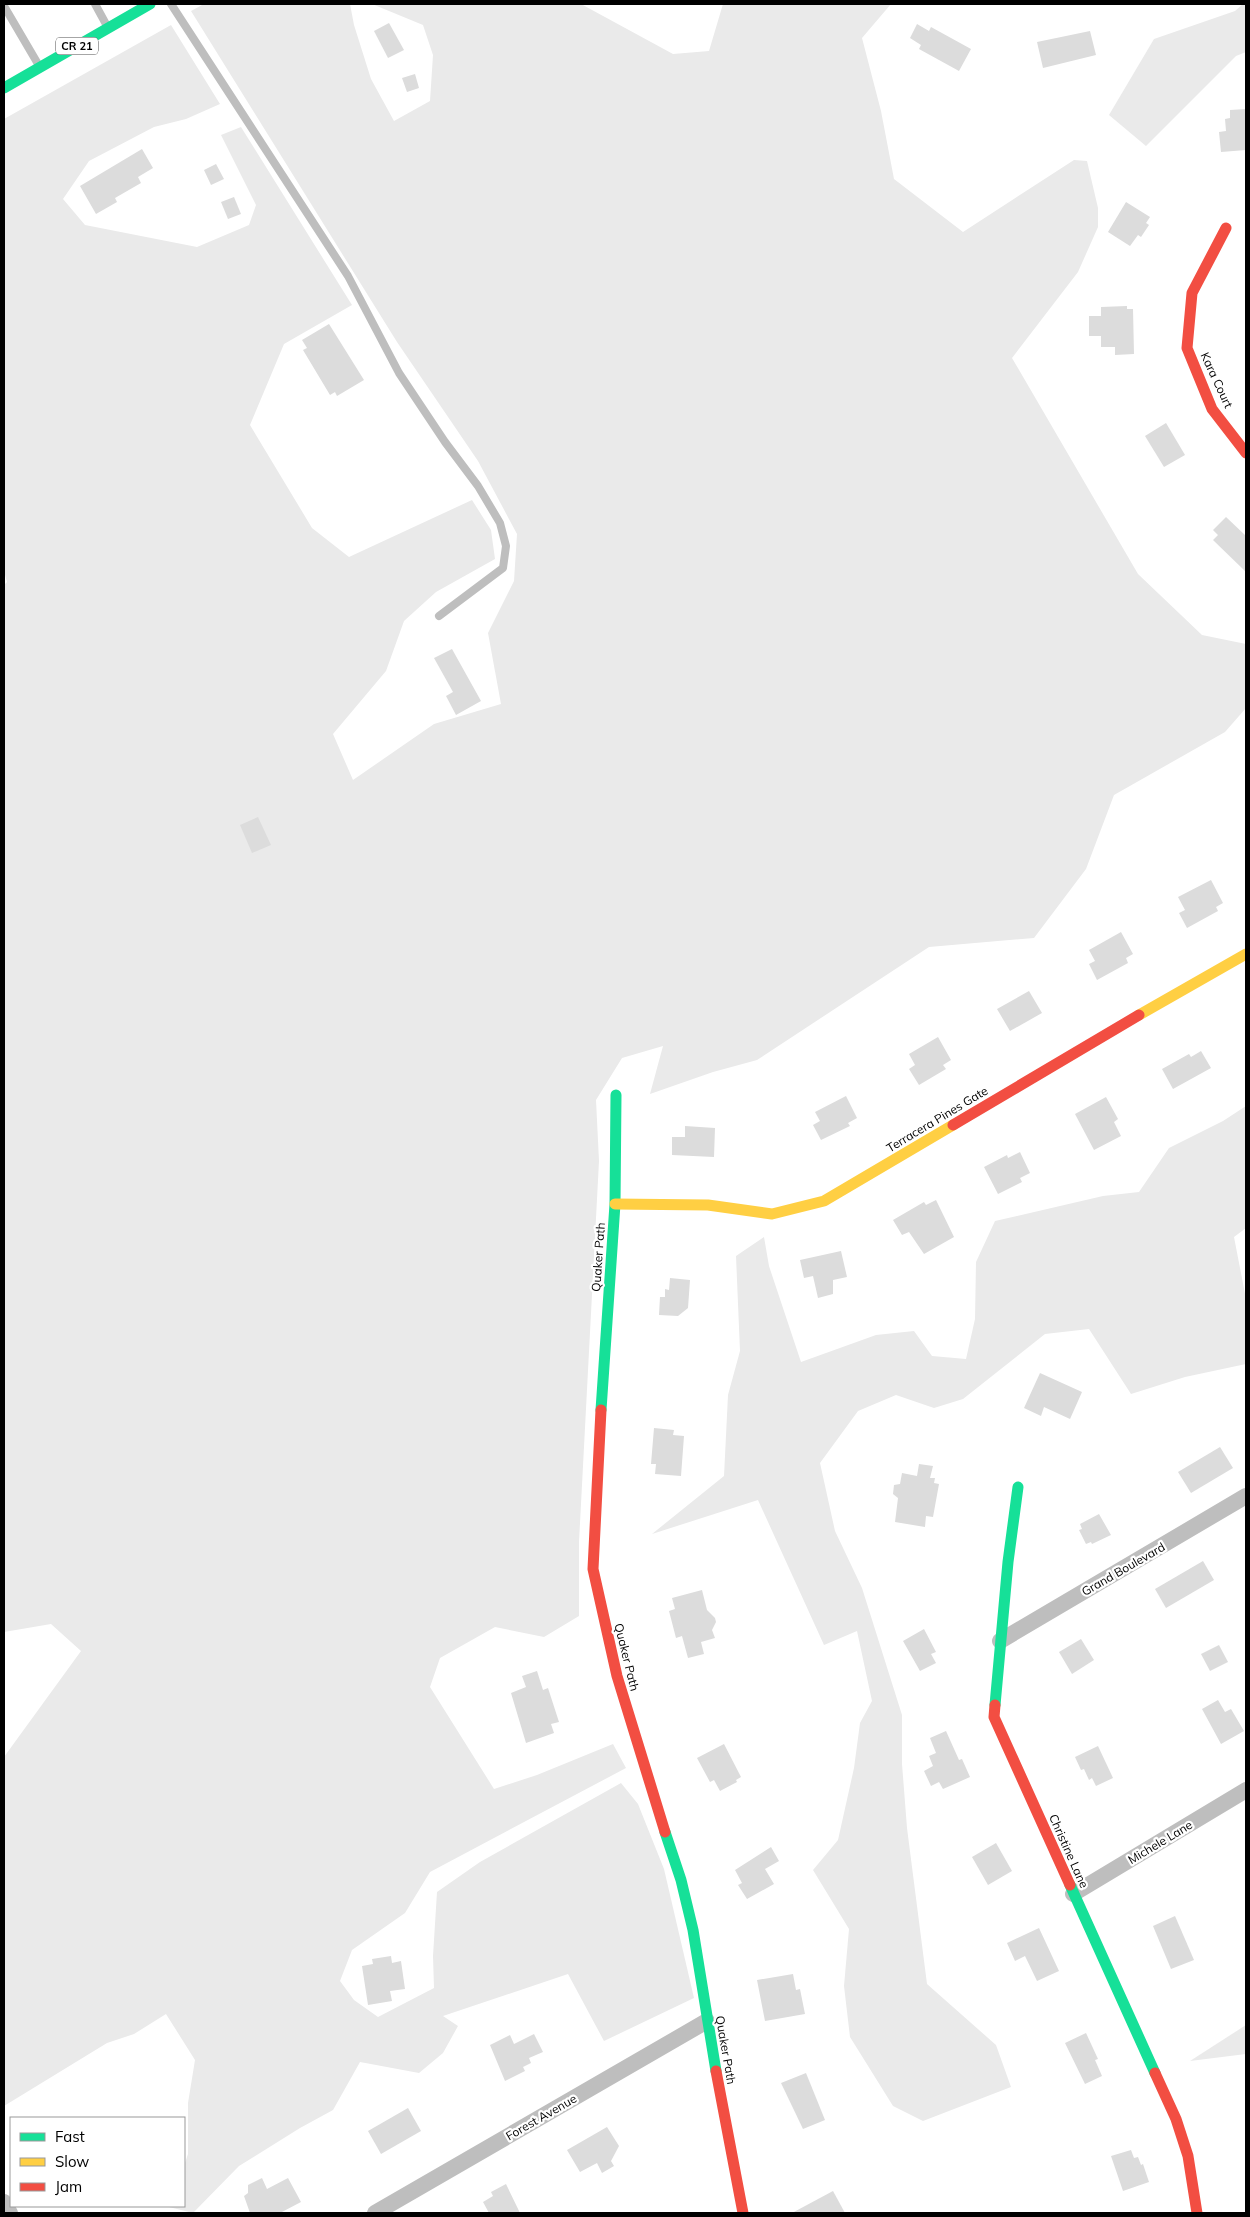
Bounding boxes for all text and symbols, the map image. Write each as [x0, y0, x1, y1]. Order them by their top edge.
road number: CR 21 [56, 37, 98, 54]
street label: Kara Court [1198, 350, 1236, 410]
street label: Terracera Pines Gate [884, 1083, 990, 1155]
street label: Quaker Path [588, 1222, 608, 1292]
street label: Grand Boulevard [1079, 1539, 1167, 1599]
street label: Quaker Path [611, 1622, 643, 1692]
street label: Christine Lane [1046, 1812, 1092, 1890]
street label: Michele Lane [1125, 1817, 1195, 1867]
street label: Quaker Path [713, 2015, 739, 2085]
street label: Forest Avenue [503, 2091, 579, 2143]
legend [10, 2117, 185, 2207]
text: Fast [55, 2127, 85, 2146]
text: Slow [55, 2152, 89, 2171]
text: Jam [55, 2177, 82, 2196]

